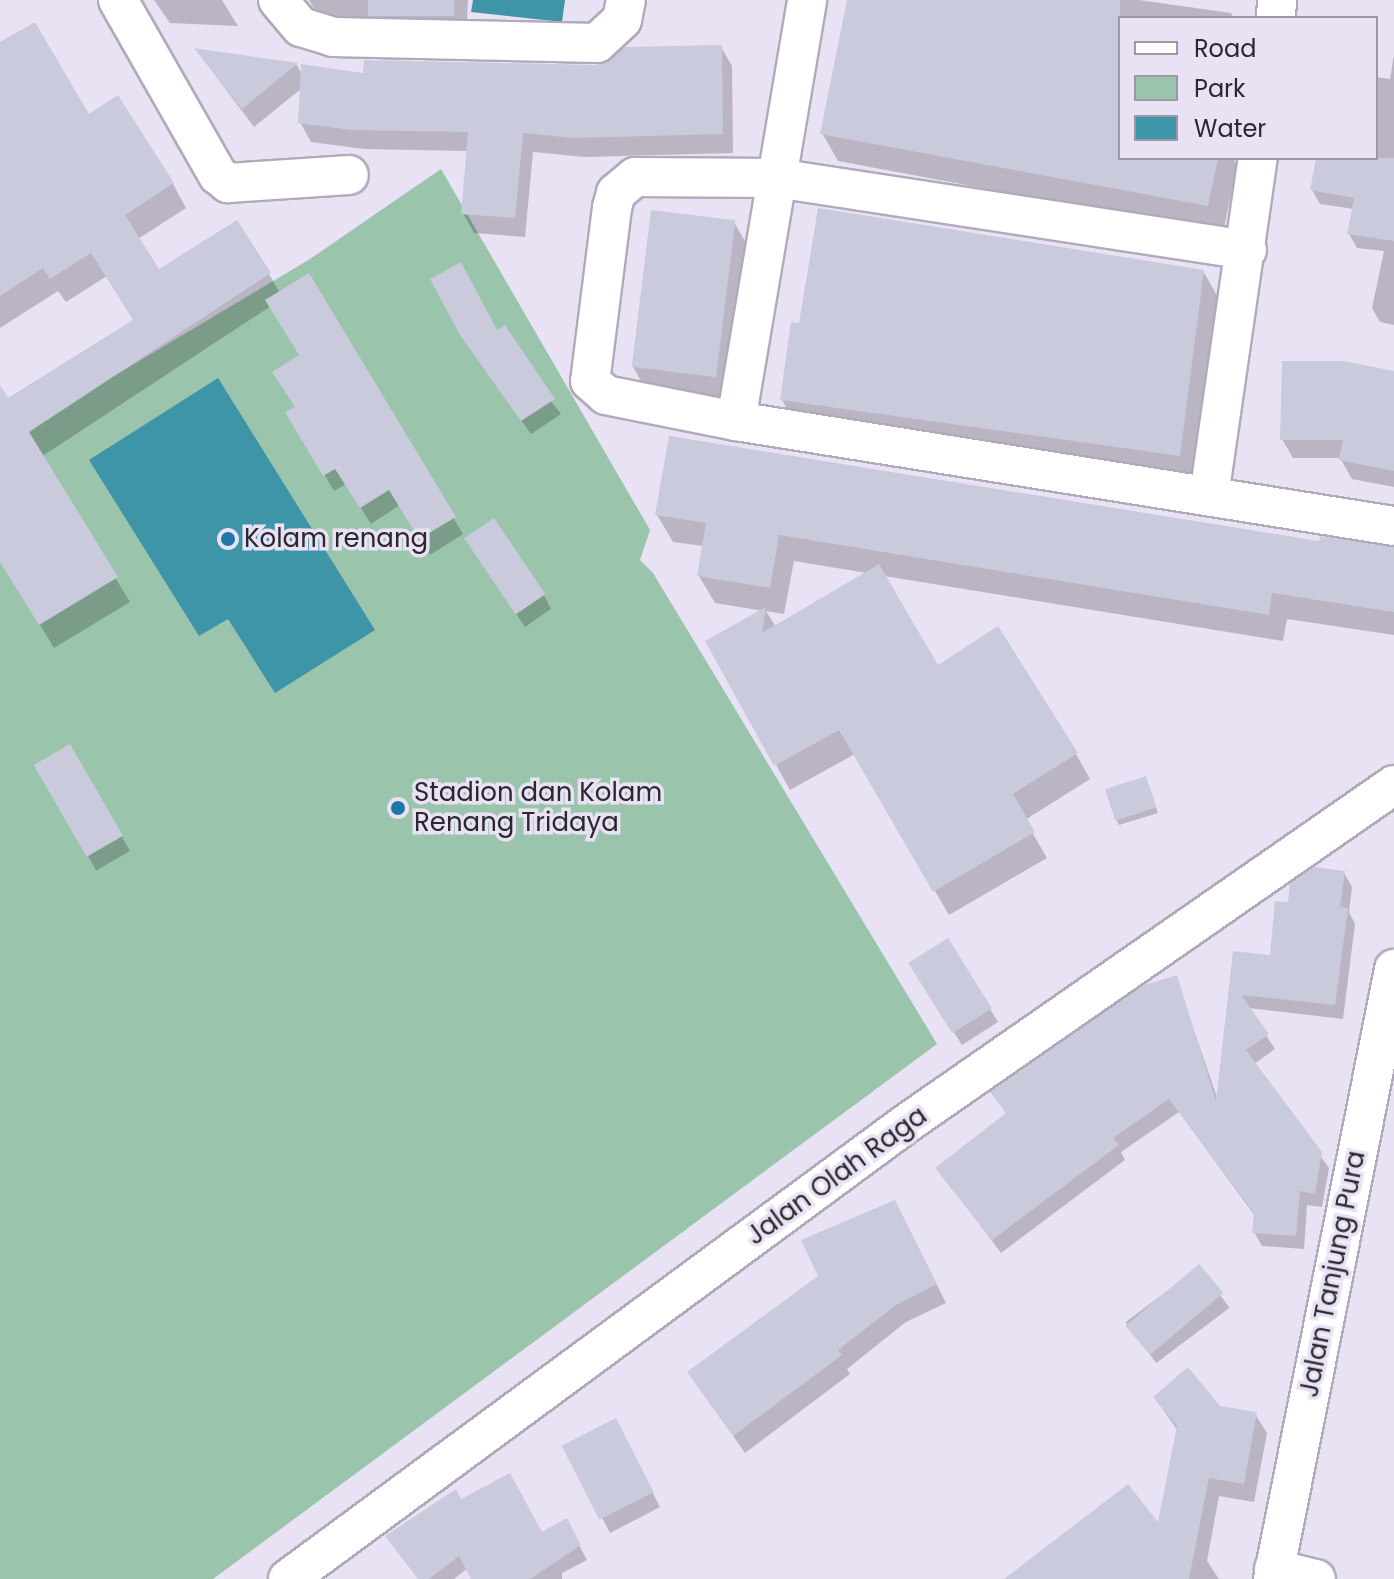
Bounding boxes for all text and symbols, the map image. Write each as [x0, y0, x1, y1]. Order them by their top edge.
legend [1118, 16, 1378, 160]
text: Road [1194, 32, 1256, 65]
text: Park [1194, 72, 1245, 105]
text: Water [1194, 112, 1266, 145]
place label: Kolam renang [244, 523, 428, 555]
marker: Kolam renang [219, 530, 237, 548]
place label: Stadion dan Kolam Renang Tridaya [414, 777, 662, 838]
marker: Stadion dan Kolam Renang Tridaya [389, 799, 407, 817]
street label: Jalan Olah Raga [741, 1100, 933, 1252]
street label: Jalan Tanjung Pura [1294, 1148, 1372, 1400]

